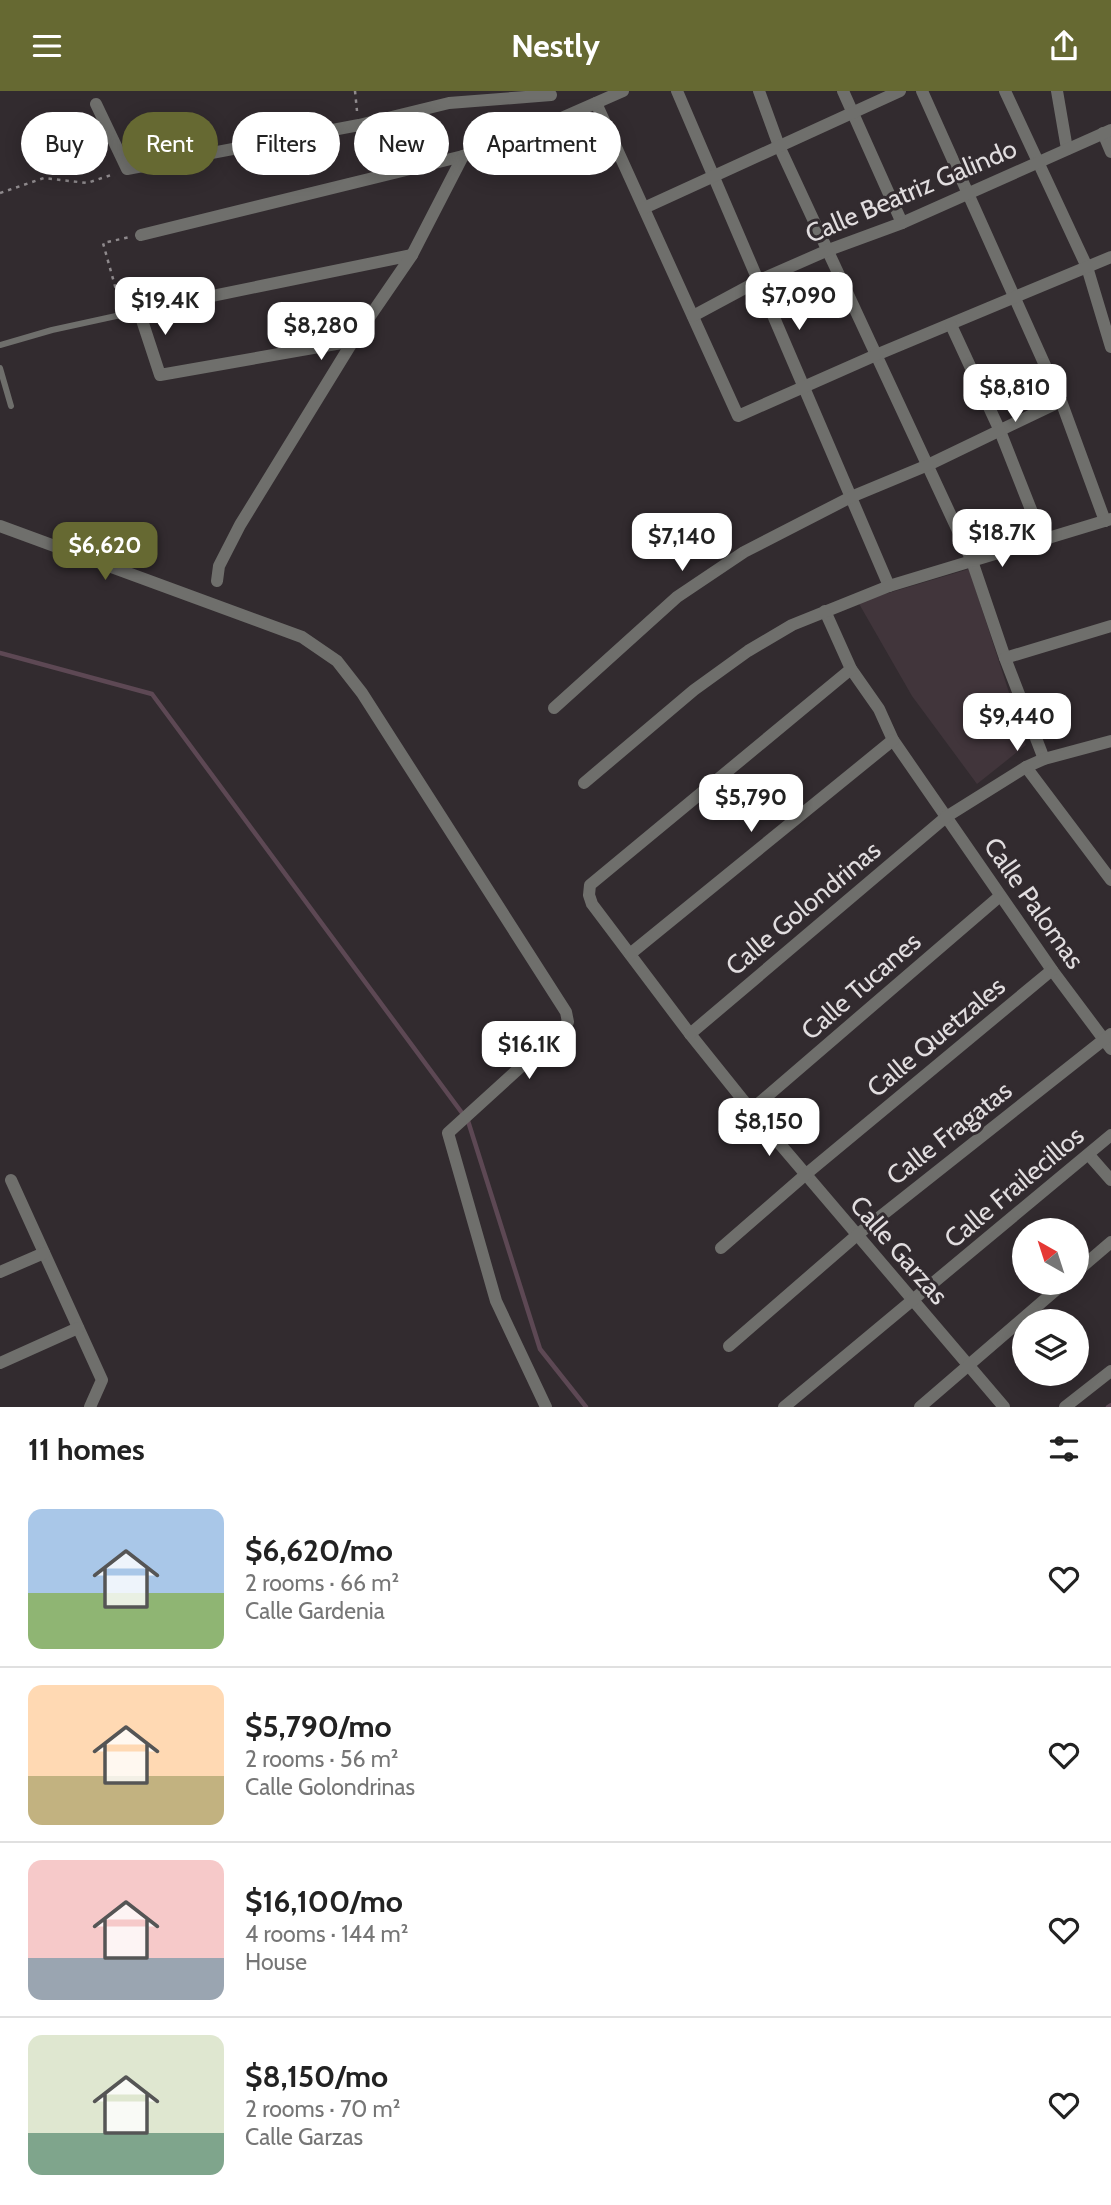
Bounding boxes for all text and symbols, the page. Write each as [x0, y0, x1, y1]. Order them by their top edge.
text: Nestly [511, 26, 600, 65]
icon: menu [28, 27, 66, 65]
icon: share [1045, 27, 1083, 65]
chip: Buy [21, 112, 108, 175]
chip: Rent [122, 112, 218, 175]
chip: Filters [232, 112, 340, 175]
chip: New [354, 112, 449, 175]
chip: Apartment [463, 112, 621, 175]
street label: Calle Beatriz Galindo [801, 132, 1021, 250]
pin: $7,090 [742, 273, 856, 332]
pin: $19.4K [108, 278, 222, 337]
text: $7,090 [762, 281, 836, 309]
text: $19.4K [131, 286, 199, 314]
pin: $8,280 [264, 303, 378, 362]
text: $8,280 [284, 311, 358, 339]
pin: $8,810 [958, 365, 1072, 424]
text: $8,810 [979, 373, 1051, 401]
pin: $18.7K [945, 510, 1059, 569]
pin: $7,140 [625, 513, 739, 573]
text: $18.7K [969, 518, 1035, 546]
text: $7,140 [648, 522, 716, 550]
pin: $6,620 [48, 523, 162, 582]
text: $6,620 [69, 531, 141, 559]
pin: $9,440 [960, 693, 1074, 753]
text: $9,440 [979, 702, 1055, 730]
pin: $5,790 [694, 775, 808, 834]
text: $5,790 [715, 783, 787, 811]
street label: Calle Palomas [977, 831, 1091, 975]
street label: Calle Golondrinas [719, 834, 887, 982]
street label: Calle Tucanes [795, 925, 927, 1047]
street label: Calle Quetzales [861, 970, 1012, 1104]
pin: $16.1K [472, 1021, 586, 1081]
text: $16.1K [498, 1030, 560, 1058]
street label: Calle Fragatas [880, 1074, 1018, 1192]
pin: $8,150 [712, 1098, 826, 1158]
text: $8,150 [734, 1107, 804, 1135]
street label: Calle Frailecillos [938, 1119, 1090, 1255]
street label: Calle Garzas [843, 1189, 955, 1311]
north arrow [1012, 1218, 1088, 1295]
map controls [1012, 1218, 1089, 1386]
button: layers [1012, 1309, 1089, 1386]
icon: filters [1045, 1430, 1083, 1468]
text: 11 homes [28, 1431, 145, 1468]
text: $6,620/mo [245, 1532, 393, 1569]
icon: home [84, 1537, 168, 1621]
icon: heart [1045, 1560, 1083, 1598]
text: 2 rooms · 66 m² [245, 1569, 399, 1597]
text: Calle Gardenia [245, 1597, 385, 1625]
text: $5,790/mo [245, 1708, 392, 1745]
icon: home [84, 1713, 168, 1797]
icon: heart [1045, 1736, 1083, 1774]
text: 2 rooms · 56 m² [245, 1745, 399, 1773]
text: Calle Golondrinas [245, 1773, 415, 1801]
text: $16,100/mo [245, 1883, 403, 1920]
icon: home [84, 1888, 168, 1972]
icon: heart [1045, 1911, 1083, 1949]
text: 4 rooms · 144 m² [245, 1920, 408, 1948]
text: House [245, 1948, 307, 1976]
text: $8,150/mo [245, 2058, 388, 2095]
icon: home [84, 2063, 168, 2147]
icon: heart [1045, 2086, 1083, 2124]
text: 2 rooms · 70 m² [245, 2095, 400, 2123]
text: Calle Garzas [245, 2123, 363, 2151]

